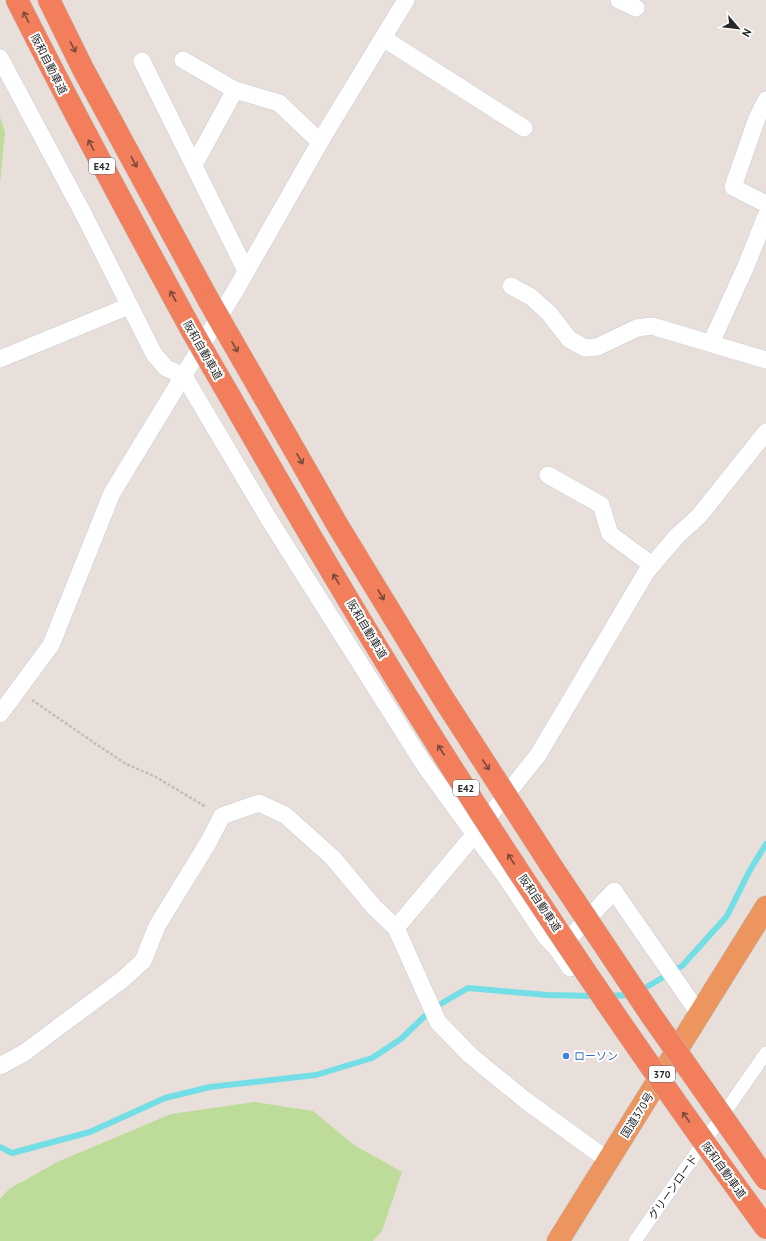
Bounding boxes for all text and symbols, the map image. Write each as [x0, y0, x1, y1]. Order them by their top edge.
north arrow [718, 8, 758, 48]
one-way arrow [21, 11, 29, 23]
text: N [739, 26, 755, 39]
street label: 阪和自動車道 [28, 31, 70, 97]
one-way arrow [70, 41, 77, 53]
one-way arrow [87, 139, 95, 151]
one-way arrow [131, 156, 138, 168]
road number: E42 [89, 158, 115, 174]
one-way arrow [169, 291, 177, 303]
street label: 阪和自動車道 [180, 318, 226, 382]
one-way arrow [232, 340, 240, 352]
one-way arrow [297, 453, 305, 465]
one-way arrow [332, 573, 340, 585]
one-way arrow [377, 589, 385, 601]
street label: 阪和自動車道 [344, 597, 390, 661]
one-way arrow [437, 744, 445, 755]
one-way arrow [482, 759, 490, 770]
road number: E42 [453, 780, 479, 796]
one-way arrow [507, 854, 515, 865]
street label: 阪和自動車道 [516, 872, 564, 934]
place label: ローソン [574, 1049, 618, 1063]
marker: ローソン [561, 1051, 571, 1061]
road number: 370 [649, 1066, 675, 1082]
street label: 国道370号 [618, 1090, 656, 1140]
one-way arrow [682, 1112, 690, 1123]
street label: 阪和自動車道 [699, 1139, 749, 1201]
street label: グリーンロード [645, 1152, 701, 1222]

